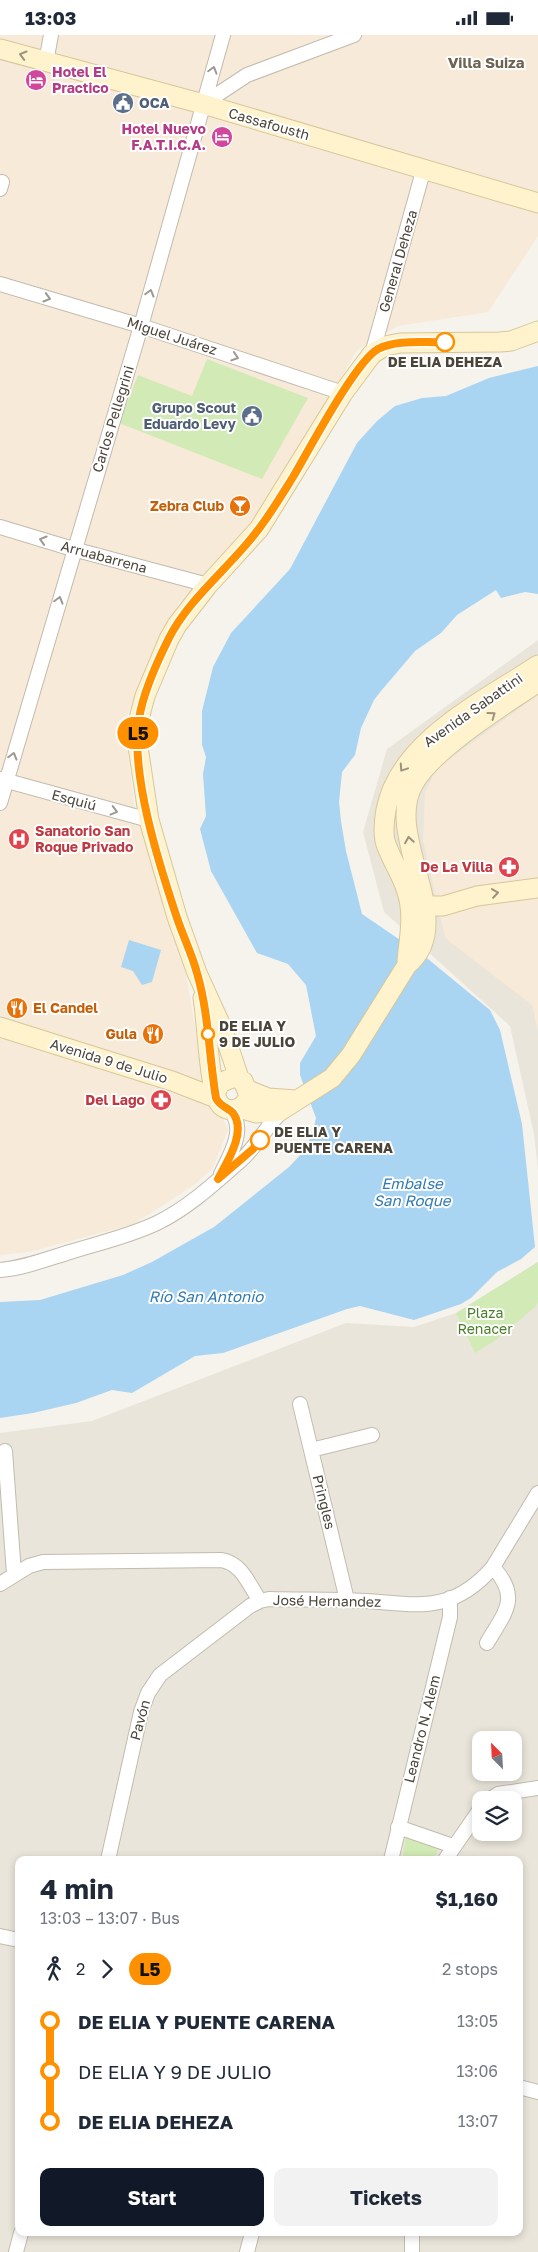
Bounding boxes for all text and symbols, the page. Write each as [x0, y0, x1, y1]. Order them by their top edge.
text: 13:03 [25, 6, 76, 29]
one-way arrow [19, 51, 28, 61]
district label: Villa Suiza [448, 53, 525, 71]
place label: Hotel El Practico [52, 63, 109, 96]
one-way arrow [208, 66, 218, 74]
hotel icon: Hotel El Practico [24, 68, 48, 92]
public building icon: OCA [111, 91, 135, 115]
place label: OCA [139, 94, 169, 111]
street label: Cassafousth [227, 104, 312, 143]
place label: Hotel Nuevo F.A.T.I.C.A. [122, 120, 206, 153]
hotel icon: Hotel Nuevo F.A.T.I.C.A. [210, 125, 234, 149]
street label: General Deheza [375, 208, 420, 314]
one-way arrow [145, 290, 155, 298]
one-way arrow [42, 292, 50, 302]
street label: Miguel Juárez [125, 313, 219, 358]
marker: DE ELIA DEHEZA [435, 332, 455, 352]
one-way arrow [231, 351, 239, 361]
place label: DE ELIA DEHEZA [388, 353, 502, 370]
street label: Carlos Pellegrini [88, 363, 137, 474]
place label: Grupo Scout Eduardo Levy [143, 399, 237, 432]
public building icon: Grupo Scout Eduardo Levy [240, 404, 264, 428]
bar icon: Zebra Club [228, 494, 252, 518]
place label: Zebra Club [150, 497, 224, 514]
one-way arrow [39, 536, 48, 546]
street label: Arruabarrena [59, 537, 149, 576]
one-way arrow [53, 596, 63, 605]
street label: Avenida Sabattini [420, 669, 526, 750]
one-way arrow [486, 712, 496, 721]
line badge: L5 [116, 717, 160, 749]
text: L5 [127, 722, 149, 744]
one-way arrow [8, 753, 18, 761]
one-way arrow [400, 763, 409, 772]
street label: Esquiú [50, 785, 98, 814]
one-way arrow [110, 805, 118, 815]
place label: Sanatorio San Roque Privado [35, 822, 133, 855]
hospital icon: Sanatorio San Roque Privado [7, 827, 31, 851]
one-way arrow [405, 835, 415, 844]
pharmacy icon: De La Villa [497, 855, 521, 879]
place label: De La Villa [420, 858, 493, 875]
one-way arrow [492, 888, 500, 899]
restaurant icon: El Candel [5, 996, 29, 1020]
place label: El Candel [33, 999, 98, 1016]
place label: DE ELIA Y 9 DE JULIO [219, 1017, 296, 1050]
restaurant icon: Gula [141, 1022, 165, 1046]
place label: Gula [106, 1025, 137, 1042]
marker: DE ELIA Y 9 DE JULIO [201, 1027, 215, 1041]
street label: Avenida 9 de Julio [48, 1035, 170, 1086]
pharmacy icon: Del Lago [149, 1088, 173, 1112]
place label: Del Lago [85, 1091, 145, 1108]
place label: DE ELIA Y PUENTE CARENA [274, 1123, 393, 1156]
marker: DE ELIA Y PUENTE CARENA [250, 1130, 270, 1150]
water label: Embalse San Roque [373, 1174, 452, 1209]
water label: Río San Antonio [149, 1287, 264, 1305]
park label: Plaza Renacer [457, 1304, 513, 1337]
street label: Pringles [310, 1473, 339, 1531]
street label: José Hernandez [273, 1591, 381, 1610]
street label: Leandro N. Alem [400, 1673, 443, 1785]
street label: Pavón [126, 1698, 153, 1742]
north arrow [472, 1731, 522, 1781]
map controls [472, 1731, 522, 1841]
button: layers [472, 1791, 522, 1841]
text: 4 min [40, 1872, 114, 1905]
text: $1,160 [435, 1887, 498, 1910]
text: 13:03 – 13:07 · Bus [40, 1908, 180, 1928]
icon: walk [40, 1955, 68, 1983]
icon: forward [93, 1955, 121, 1983]
text: L5 [139, 1958, 161, 1980]
text: 2 [76, 1959, 85, 1979]
text: 2 stops [442, 1959, 498, 1979]
text: DE ELIA Y PUENTE CARENA [78, 2010, 335, 2033]
text: 13:05 [457, 2011, 498, 2031]
text: DE ELIA Y 9 DE JULIO [78, 2060, 272, 2083]
text: 13:06 [456, 2061, 498, 2081]
text: DE ELIA DEHEZA [78, 2110, 233, 2133]
text: 13:07 [458, 2111, 498, 2131]
button: Start [40, 2168, 264, 2226]
button: Tickets [274, 2168, 498, 2226]

